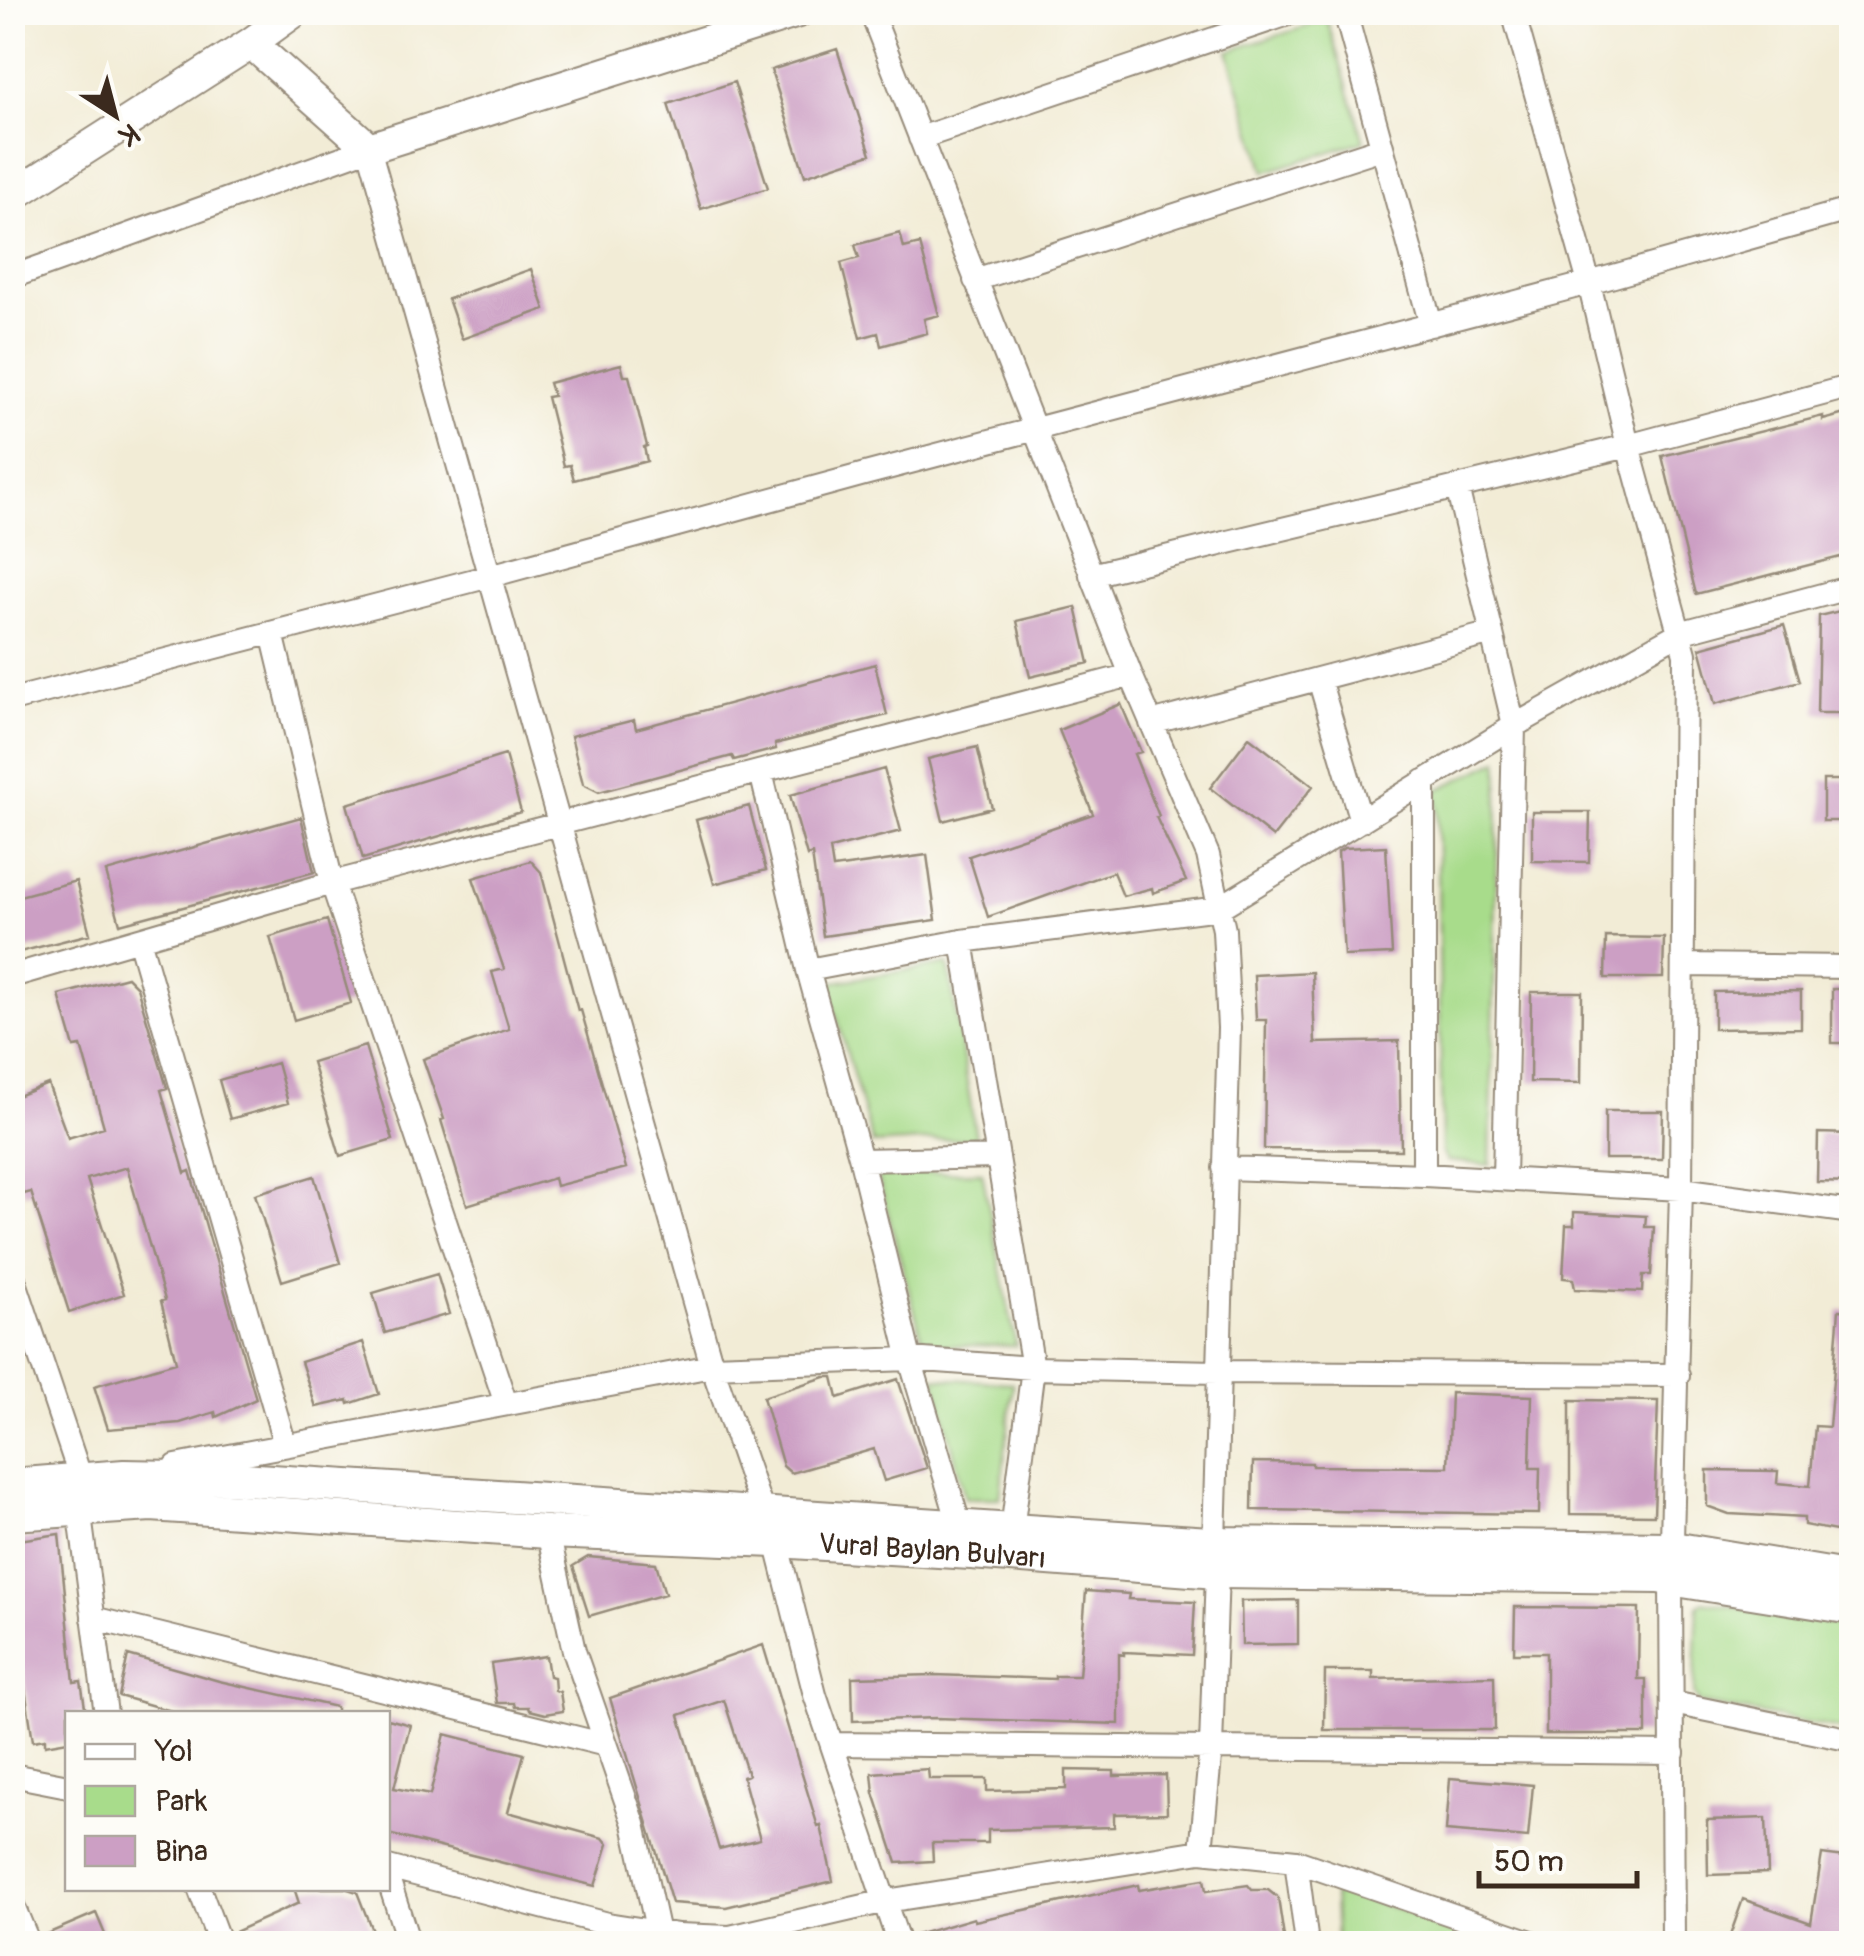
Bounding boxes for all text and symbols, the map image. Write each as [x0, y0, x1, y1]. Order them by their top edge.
north arrow [65, 65, 165, 165]
text: K [112, 115, 146, 153]
street label: Vural Baylan Bulvarı [817, 1526, 1047, 1576]
legend [65, 1711, 390, 1891]
text: Yol [154, 1733, 193, 1770]
text: Park [155, 1783, 208, 1820]
scale bar [1479, 1826, 1636, 1888]
text: Bina [155, 1833, 208, 1870]
text: 50 m [1494, 1843, 1564, 1880]

